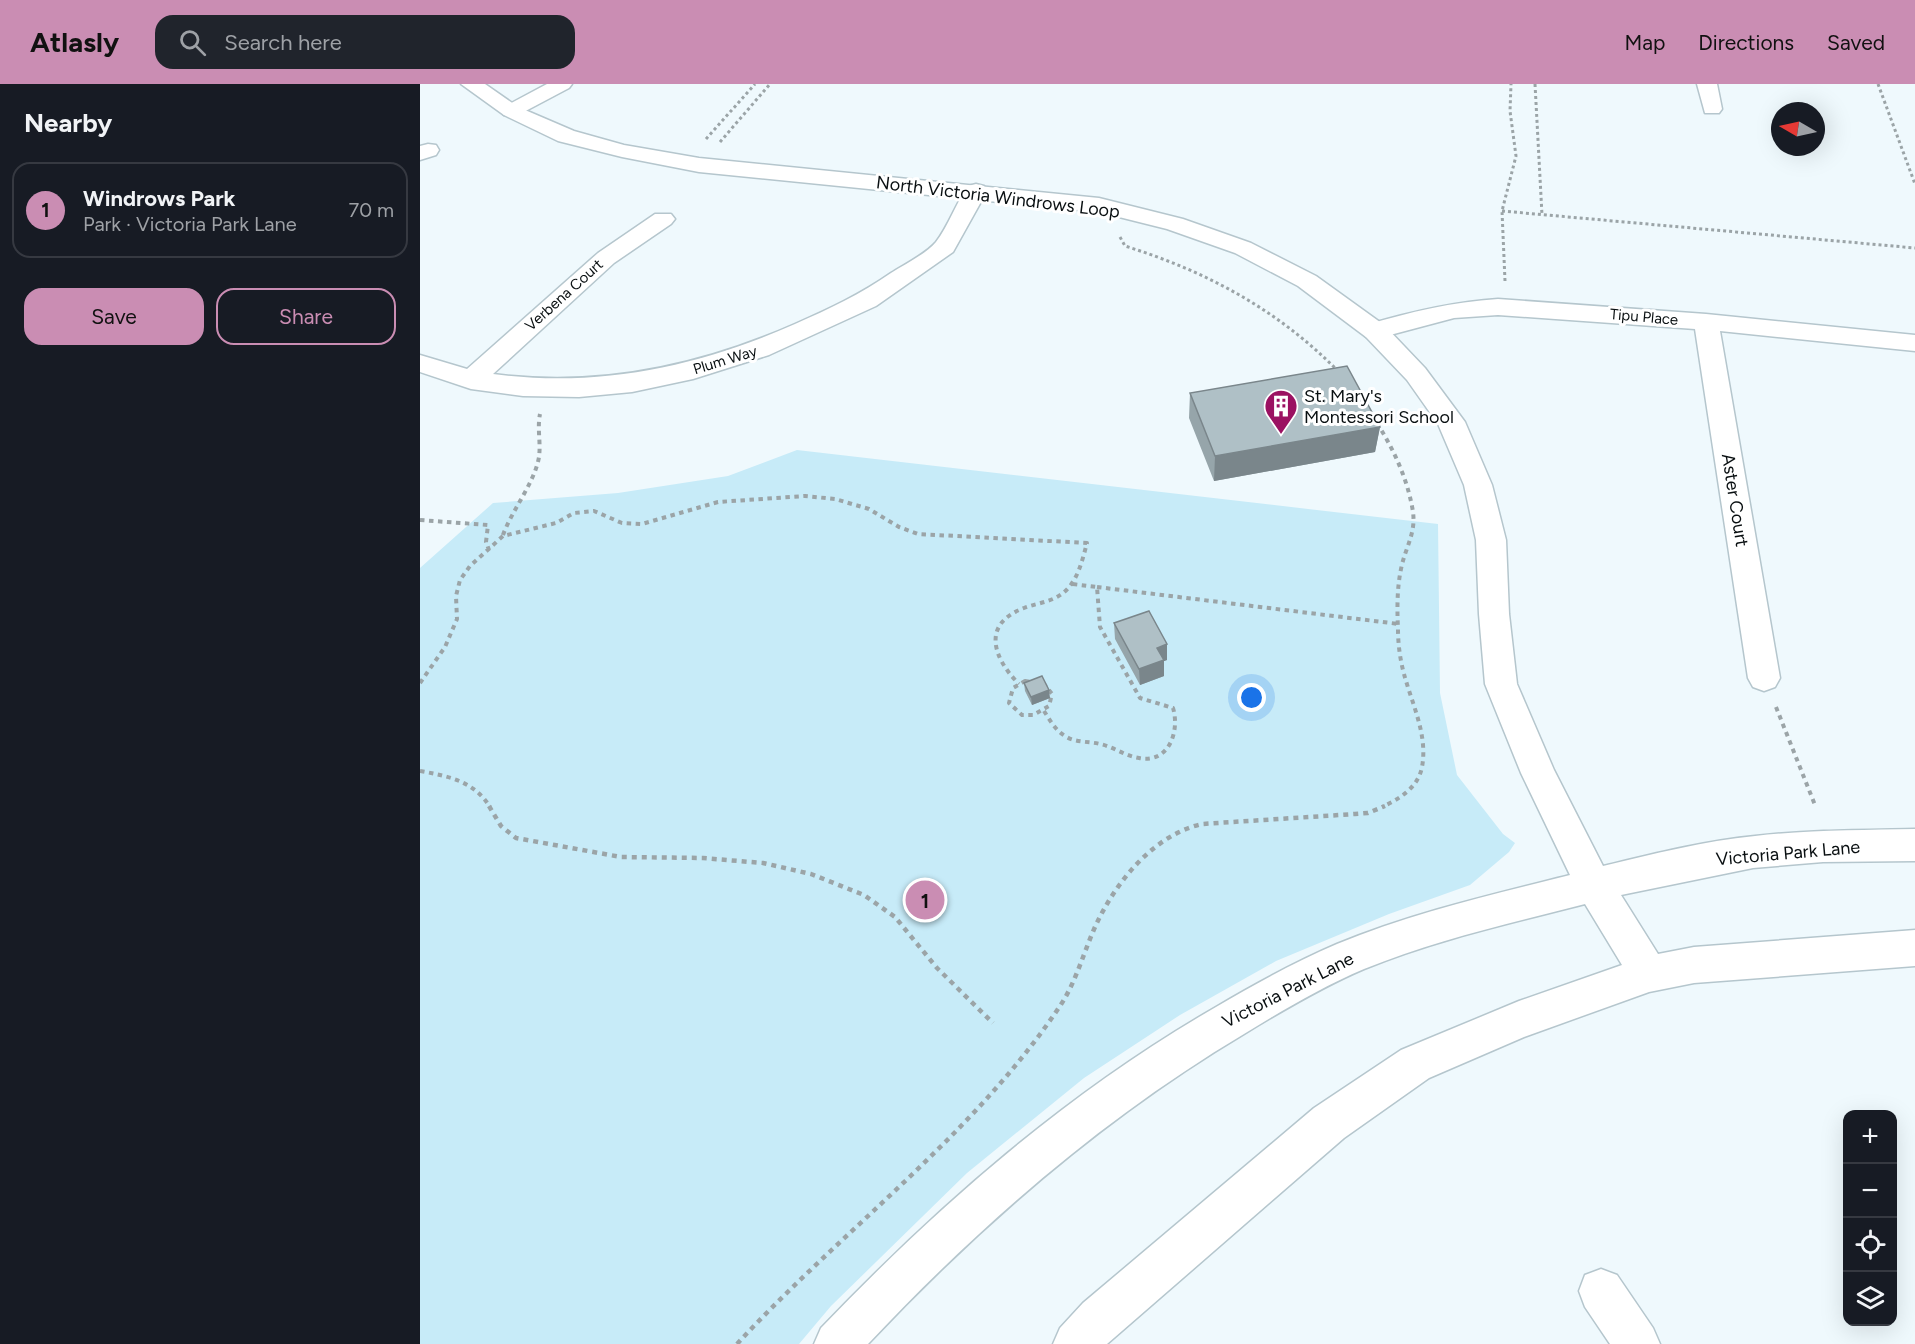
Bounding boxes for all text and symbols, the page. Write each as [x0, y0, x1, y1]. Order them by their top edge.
search box [155, 15, 575, 69]
text: Atlasly [30, 25, 119, 59]
icon: search [176, 26, 209, 59]
text: Search here [224, 29, 342, 56]
text: Map [1624, 30, 1665, 55]
text: Directions [1698, 30, 1794, 55]
text: Saved [1827, 30, 1885, 55]
north arrow [1771, 102, 1825, 156]
text: Nearby [24, 107, 112, 139]
street label: North Victoria Windrows Loop [875, 171, 1121, 223]
text: Windrows Park [83, 185, 235, 212]
text: 1 [41, 198, 50, 222]
text: 70 m [348, 198, 394, 222]
text: Park · Victoria Park Lane [83, 212, 297, 236]
street label: Verbena Court [521, 255, 607, 335]
button: Save [24, 288, 204, 345]
button: Share [216, 288, 396, 345]
street label: Tipu Place [1609, 305, 1679, 329]
street label: Plum Way [691, 342, 759, 378]
place label: St. Mary's Montessori School [1304, 385, 1454, 428]
building icon: St. Mary's Montessori School [1263, 388, 1299, 435]
street label: Aster Court [1717, 452, 1753, 548]
your location [1237, 683, 1266, 712]
street label: Victoria Park Lane [1715, 836, 1861, 870]
pin: 1 [906, 878, 944, 922]
street label: Victoria Park Lane [1219, 947, 1358, 1033]
map controls [1843, 1110, 1897, 1326]
button: + [1843, 1110, 1897, 1164]
button: − [1843, 1164, 1897, 1218]
button: locate [1843, 1218, 1897, 1272]
button: layers [1843, 1272, 1897, 1326]

